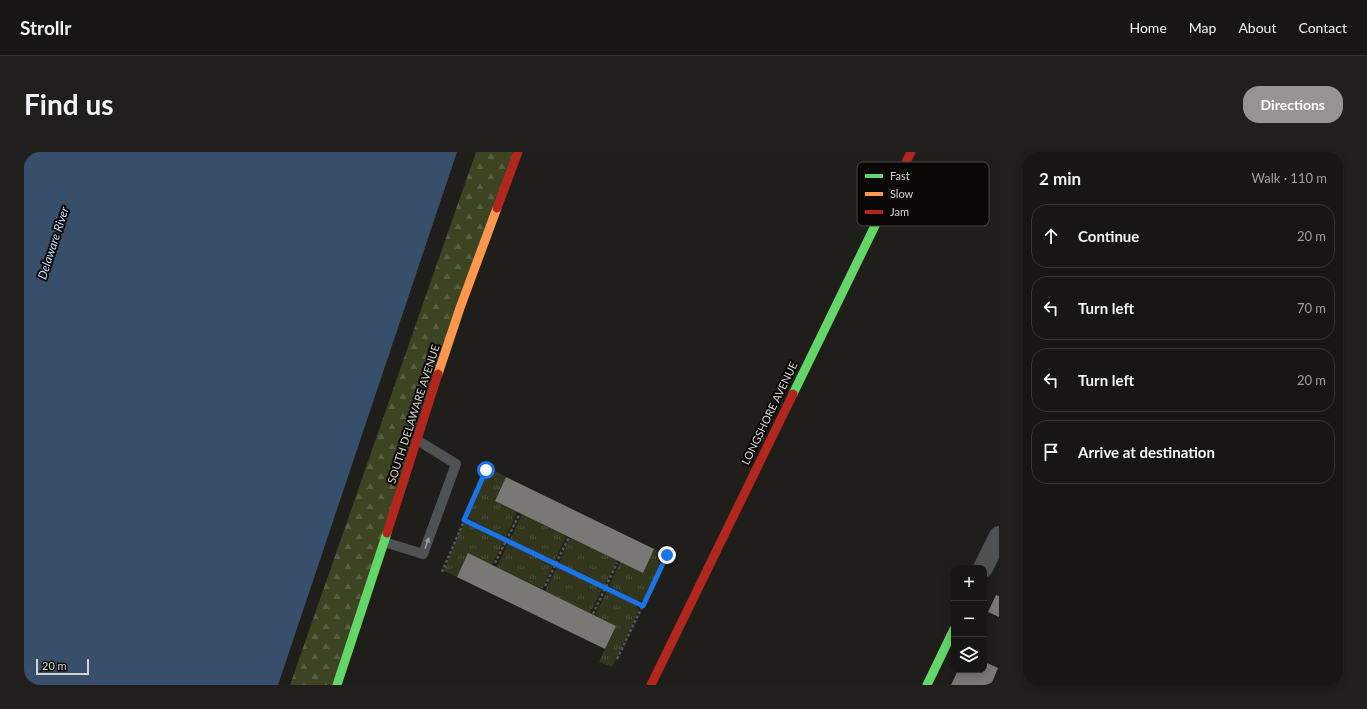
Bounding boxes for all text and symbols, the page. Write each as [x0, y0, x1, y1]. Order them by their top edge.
text: Strollr [20, 16, 71, 39]
text: Home [1129, 19, 1167, 36]
text: Map [1189, 19, 1216, 36]
text: About [1238, 19, 1276, 36]
text: Contact [1298, 19, 1347, 36]
button: Directions [1243, 86, 1343, 123]
text: Find us [24, 87, 114, 121]
legend [857, 162, 989, 226]
text: 2 min [1039, 168, 1081, 189]
text: Fast [890, 169, 910, 182]
text: Walk · 110 m [1251, 170, 1327, 186]
text: Slow [890, 187, 914, 200]
water label: Delaware River [34, 204, 72, 281]
text: Jam [890, 205, 909, 218]
icon: ahead [1040, 225, 1062, 247]
text: Continue [1078, 227, 1139, 245]
text: 20 m [1297, 228, 1326, 244]
icon: left [1040, 297, 1062, 319]
text: Turn left [1078, 299, 1134, 317]
text: 70 m [1297, 300, 1326, 316]
street label: SOUTH DELAWARE AVENUE [384, 343, 442, 485]
street label: LONGSHORE AVENUE [738, 359, 800, 467]
icon: left [1040, 369, 1062, 391]
text: Turn left [1078, 371, 1134, 389]
text: 20 m [1297, 372, 1326, 388]
icon: arrive [1040, 441, 1062, 463]
text: Arrive at destination [1078, 443, 1215, 461]
route start [477, 461, 495, 479]
one-way arrow [424, 536, 430, 548]
route end [658, 546, 676, 564]
map controls [951, 565, 987, 673]
button: + [951, 565, 987, 601]
button: − [951, 601, 987, 637]
button: layers [951, 637, 987, 673]
scale bar [36, 657, 89, 676]
text: 20 m [42, 659, 67, 672]

